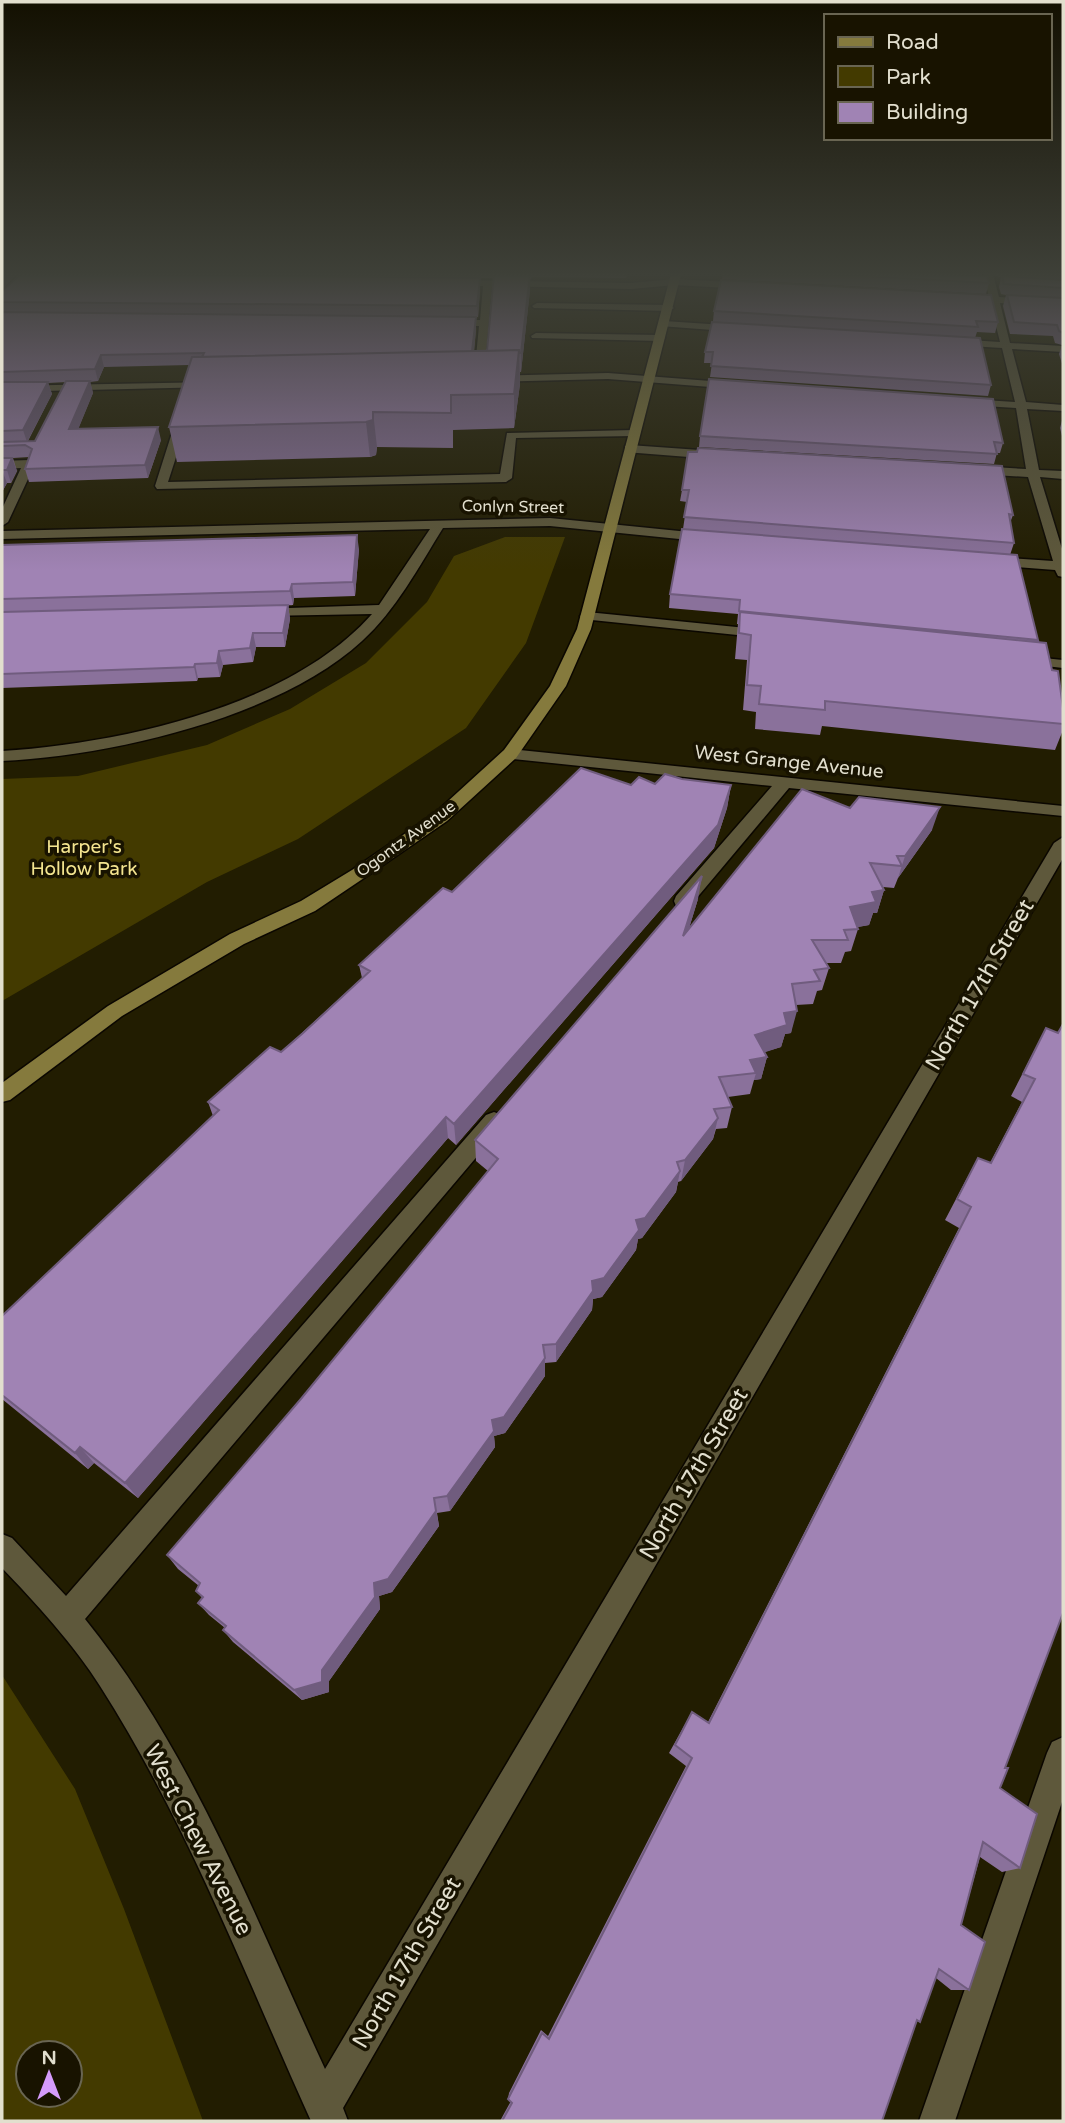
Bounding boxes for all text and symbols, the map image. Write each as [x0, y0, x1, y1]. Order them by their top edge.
legend [824, 14, 1051, 140]
text: Road [886, 30, 939, 55]
text: Park [886, 65, 931, 90]
text: Building [886, 100, 968, 125]
street label: Conlyn Street [462, 496, 564, 518]
street label: West Grange Avenue [693, 741, 885, 783]
street label: Ogontz Avenue [353, 796, 459, 882]
park label: Harper's Hollow Park [30, 836, 138, 880]
street label: North 17th Street [920, 894, 1041, 1076]
street label: North 17th Street [634, 1383, 755, 1565]
street label: West Chew Avenue [138, 1740, 258, 1940]
street label: North 17th Street [347, 1872, 468, 2054]
north arrow [14, 2039, 84, 2109]
text: N [41, 2047, 57, 2069]

